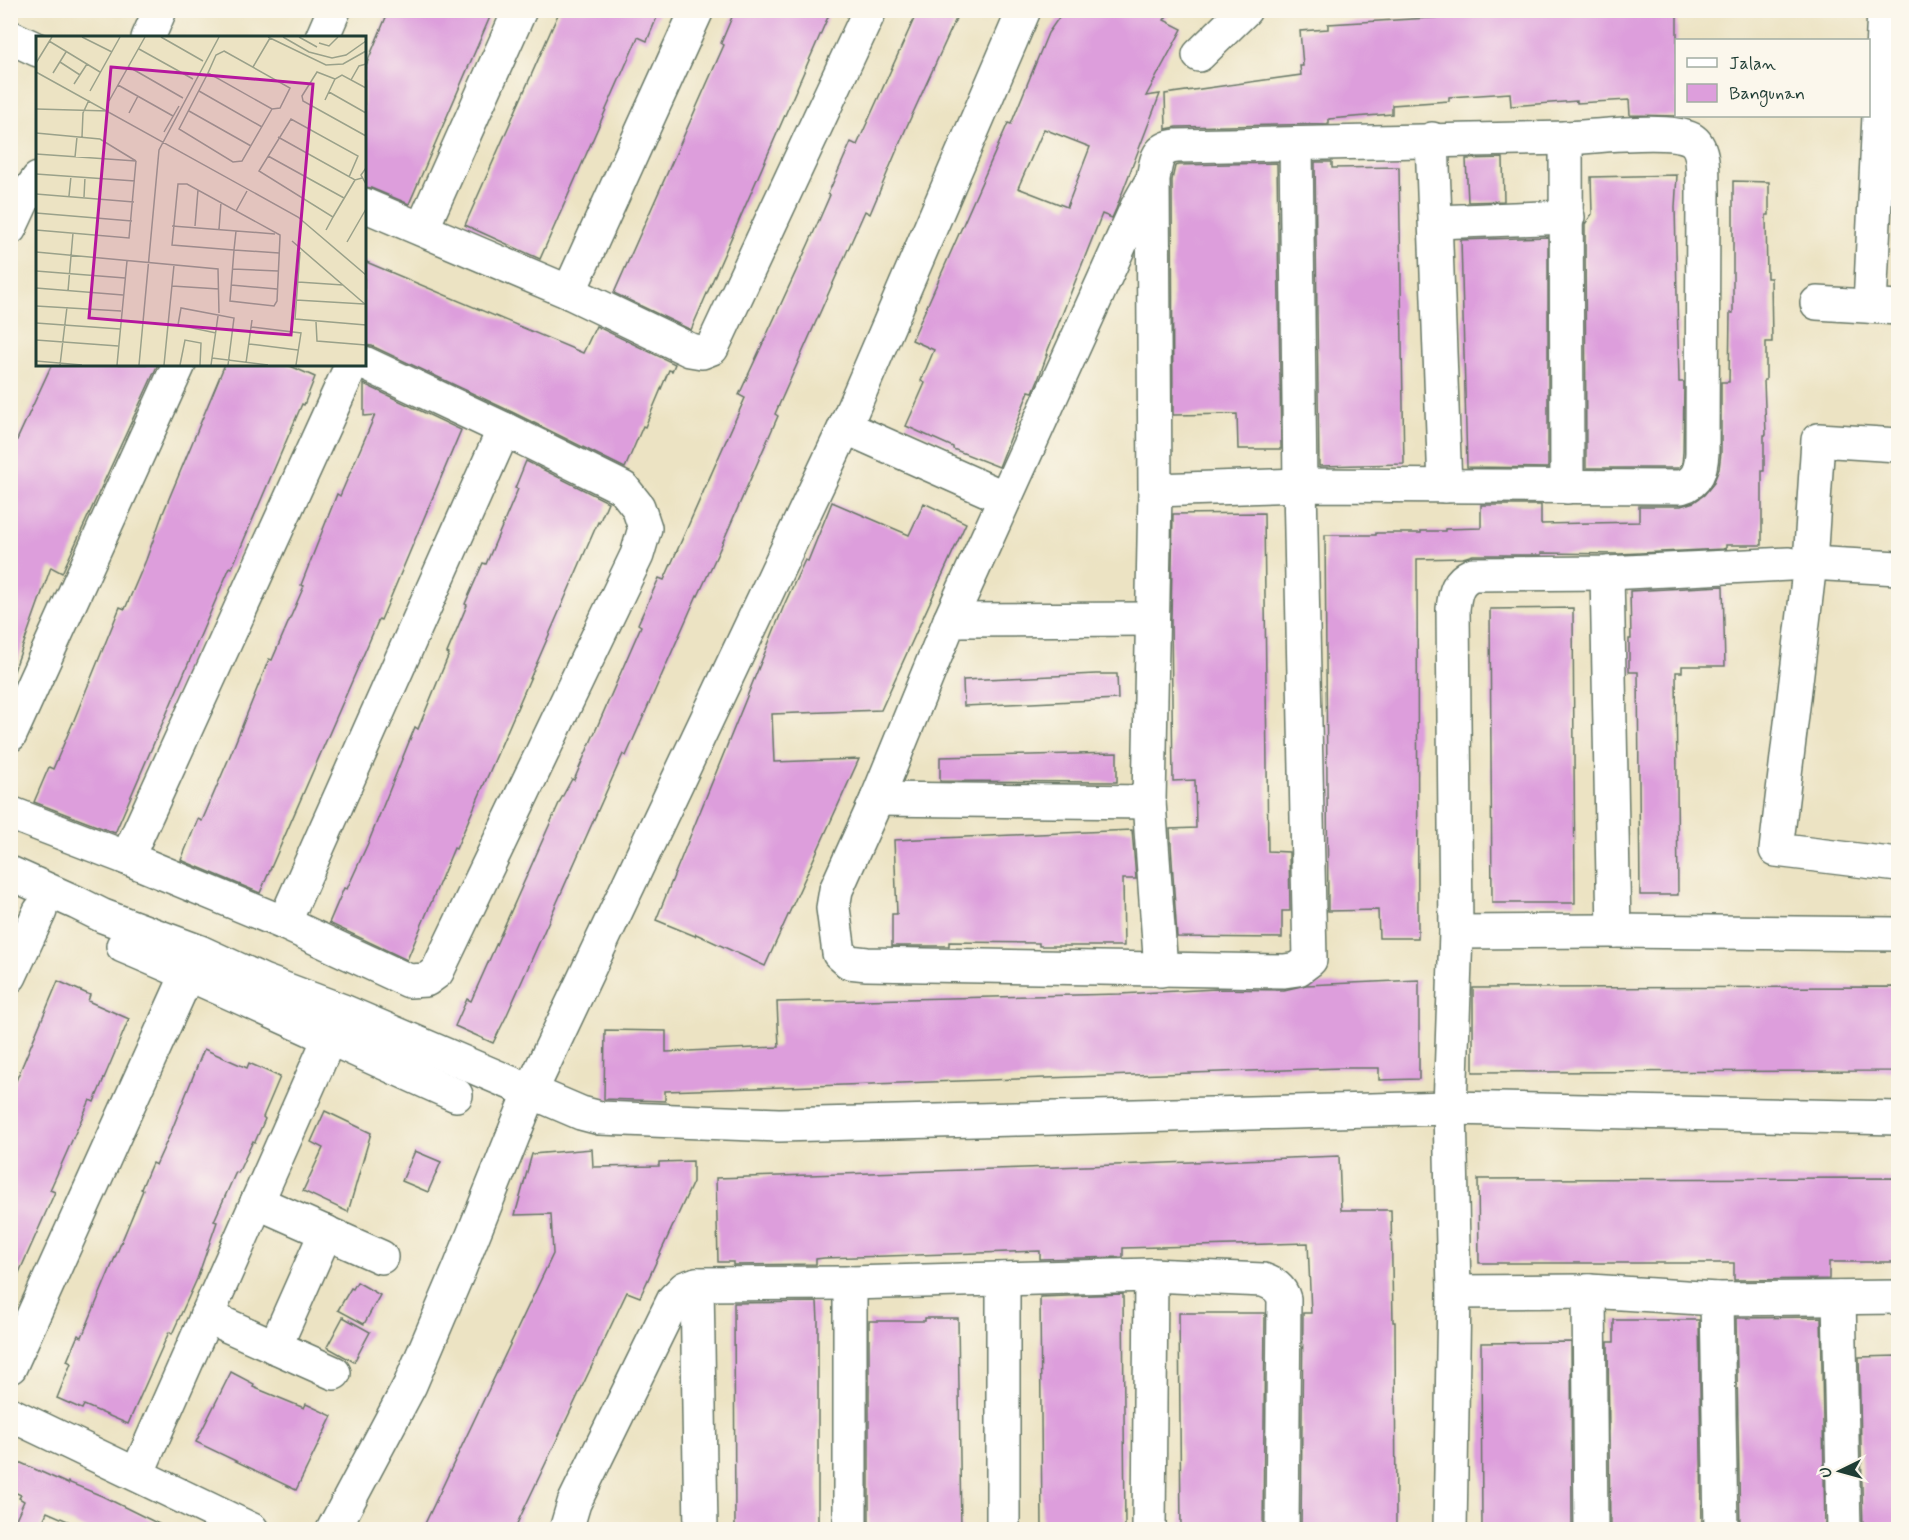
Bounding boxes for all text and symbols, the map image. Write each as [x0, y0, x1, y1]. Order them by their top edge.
inset map [36, 36, 366, 366]
legend [1675, 39, 1870, 117]
text: Jalan [1729, 52, 1776, 76]
text: Bangunan [1729, 82, 1805, 107]
north arrow [1810, 1441, 1870, 1501]
text: U [1816, 1466, 1837, 1478]

